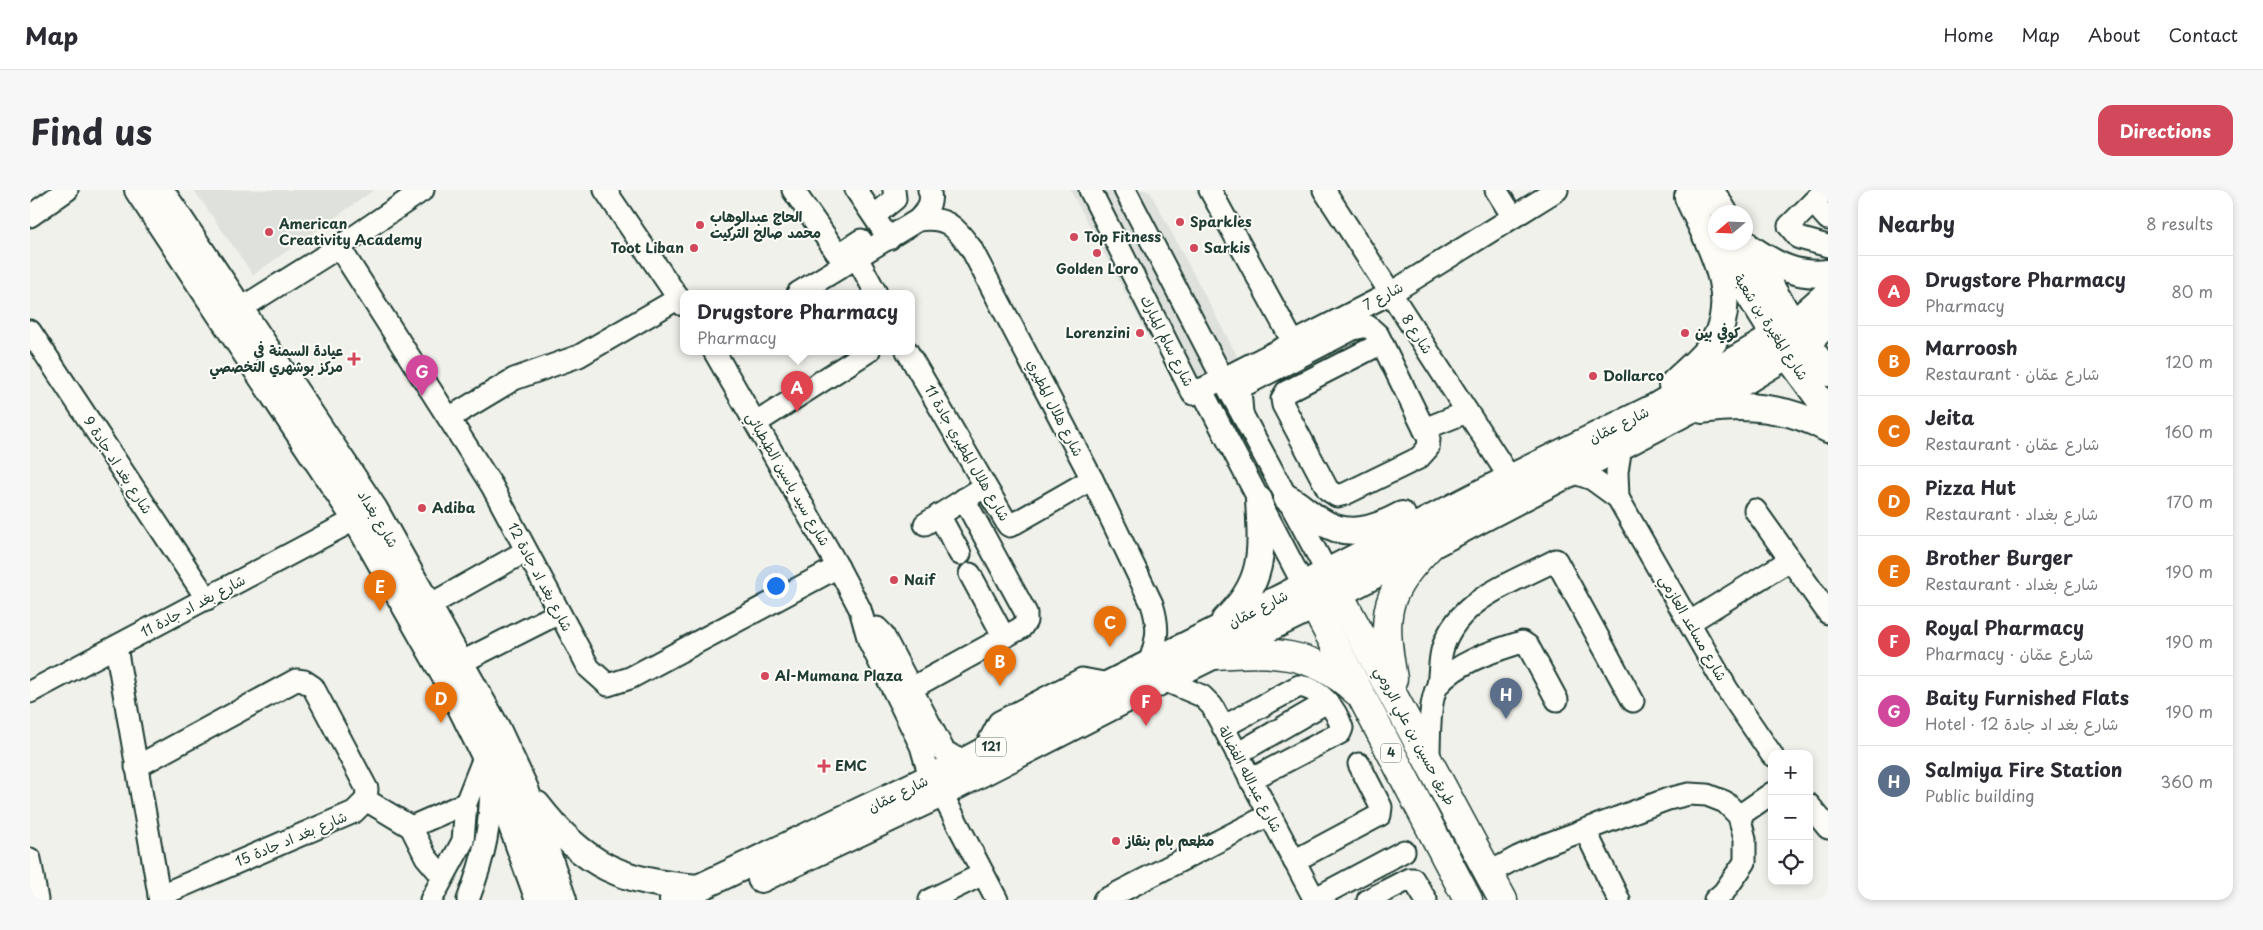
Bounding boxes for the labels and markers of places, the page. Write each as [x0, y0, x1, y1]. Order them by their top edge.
place label: الحاج عبدالوهاب محمد صالح التركيت [710, 206, 821, 243]
place label: Sparkles [1190, 211, 1252, 232]
place label: American Creativity Academy [278, 213, 422, 250]
marker: Sparkles [1174, 216, 1186, 228]
marker: الحاج عبدالوهاب محمد صالح التركيت [694, 219, 706, 231]
marker: American Creativity Academy [263, 226, 275, 238]
place label: Top Fitness [1084, 226, 1161, 247]
marker: Top Fitness [1068, 231, 1080, 243]
place label: Toot Liban [610, 237, 684, 258]
place label: Sarkis [1204, 237, 1250, 258]
marker: Toot Liban [688, 242, 700, 254]
marker: Sarkis [1188, 242, 1200, 254]
marker: Golden Loro [1091, 247, 1103, 259]
place label: Golden Loro [1056, 258, 1138, 279]
place label: Lorenzini [1066, 322, 1130, 343]
place label: كوفي بين [1695, 322, 1741, 344]
marker: Lorenzini [1134, 327, 1146, 339]
marker: كوفي بين [1679, 327, 1691, 339]
place label: عيادة السمنة في مركز بوشهري التخصصي [209, 340, 344, 380]
marker: عيادة السمنة في مركز بوشهري التخصصي [347, 352, 361, 366]
pin: G [406, 355, 438, 396]
place label: Dollarco [1603, 365, 1664, 386]
marker: Dollarco [1587, 370, 1599, 382]
pin: A [781, 371, 813, 412]
place label: Adiba [432, 497, 476, 518]
marker: Adiba [416, 502, 428, 514]
place label: Naif [904, 569, 936, 590]
pin: E [364, 570, 396, 611]
marker: Naif [888, 574, 900, 586]
pin: C [1094, 606, 1126, 647]
pin: B [984, 645, 1016, 686]
place label: Al-Mumana Plaza [775, 665, 903, 686]
marker: Al-Mumana Plaza [759, 670, 771, 682]
pin: H [1490, 678, 1522, 719]
pin: D [425, 682, 457, 723]
pin: F [1130, 685, 1162, 726]
place label: EMC [835, 755, 867, 776]
marker: EMC [817, 759, 831, 773]
place label: مطعم بام بنقاز [1124, 830, 1214, 852]
marker: مطعم بام بنقاز [1110, 835, 1122, 847]

